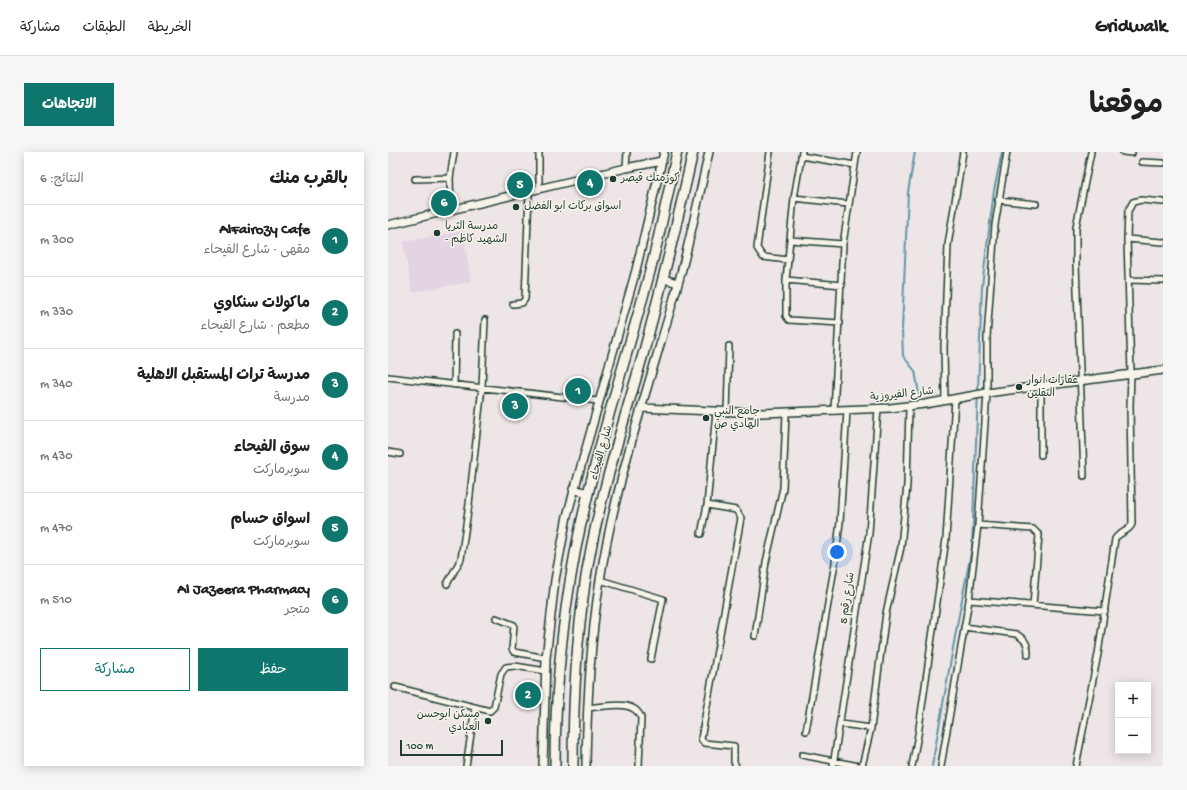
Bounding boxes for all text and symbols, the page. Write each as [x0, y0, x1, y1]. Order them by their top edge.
text: Gridwalk [1095, 16, 1167, 39]
text: مشاركة [20, 20, 60, 37]
text: الطبقات [82, 20, 126, 37]
text: الخريطة [148, 20, 191, 37]
button: الاتجاهات [24, 83, 114, 126]
text: موقعنا [1089, 90, 1163, 123]
pin: 4 [577, 168, 603, 198]
text: بالقرب منك [269, 170, 348, 190]
pin: 5 [507, 170, 533, 200]
text: النتائج: 6 [40, 172, 84, 187]
place label: كوزمتك قيصر [620, 172, 679, 185]
marker: كوزمتك قيصر [608, 174, 618, 184]
pin: 6 [431, 188, 457, 218]
place label: اسواق بركات ابو الفضل [524, 200, 621, 213]
marker: اسواق بركات ابو الفضل [511, 202, 521, 212]
place label: مدرسة الثريا - الشهيد كاظم [445, 220, 507, 247]
text: AlFairozy Cafe [219, 221, 310, 239]
marker: مدرسة الثريا - الشهيد كاظم [432, 228, 442, 238]
text: 300 m [40, 233, 74, 248]
text: 1 [332, 233, 338, 248]
text: مقهى · شارع الفيحاء [203, 243, 310, 258]
text: ماكولات سنكاوي [214, 295, 310, 313]
text: 330 m [40, 305, 73, 320]
text: 2 [332, 305, 338, 320]
text: مطعم · شارع الفيحاء [200, 319, 310, 334]
text: مدرسة تراث المستقبل الاهلية [137, 367, 310, 385]
place label: عقارات انوار الثقلين [1026, 374, 1078, 400]
pin: 1 [565, 376, 591, 406]
text: 340 m [40, 377, 73, 392]
text: 3 [332, 377, 338, 392]
marker: عقارات انوار الثقلين [1014, 382, 1024, 392]
street label: شارع الفيروزية [870, 385, 934, 405]
text: مدرسة [274, 391, 310, 406]
pin: 3 [502, 391, 528, 421]
place label: جامع النبي الهادي ص [714, 405, 760, 432]
marker: جامع النبي الهادي ص [701, 413, 711, 423]
street label: شارع الفيحاء [588, 424, 616, 482]
text: سوق الفيحاء [234, 439, 310, 457]
text: 430 m [40, 449, 73, 464]
text: 4 [332, 449, 338, 464]
text: سوبرماركت [253, 463, 310, 478]
text: اسواق حسام [231, 511, 310, 529]
text: 470 m [40, 521, 73, 536]
text: 5 [332, 521, 338, 536]
text: سوبرماركت [253, 535, 310, 550]
your location [827, 542, 847, 562]
street label: شارع رقم 5 [837, 571, 859, 625]
text: Al Jazeera Pharmacy [177, 581, 310, 599]
text: 510 m [40, 593, 72, 608]
text: 6 [332, 593, 338, 608]
text: متجر [285, 603, 310, 618]
button: مشاركة [40, 648, 190, 691]
button: حفظ [198, 648, 348, 691]
pin: 2 [515, 680, 541, 710]
map controls [1115, 682, 1151, 754]
button: + [1115, 682, 1151, 718]
place label: مسكن ابوحسن العبادي [417, 708, 480, 735]
marker: مسكن ابوحسن العبادي [483, 716, 493, 726]
button: − [1115, 718, 1151, 754]
scale bar [400, 738, 503, 757]
text: 100 m [406, 741, 433, 753]

